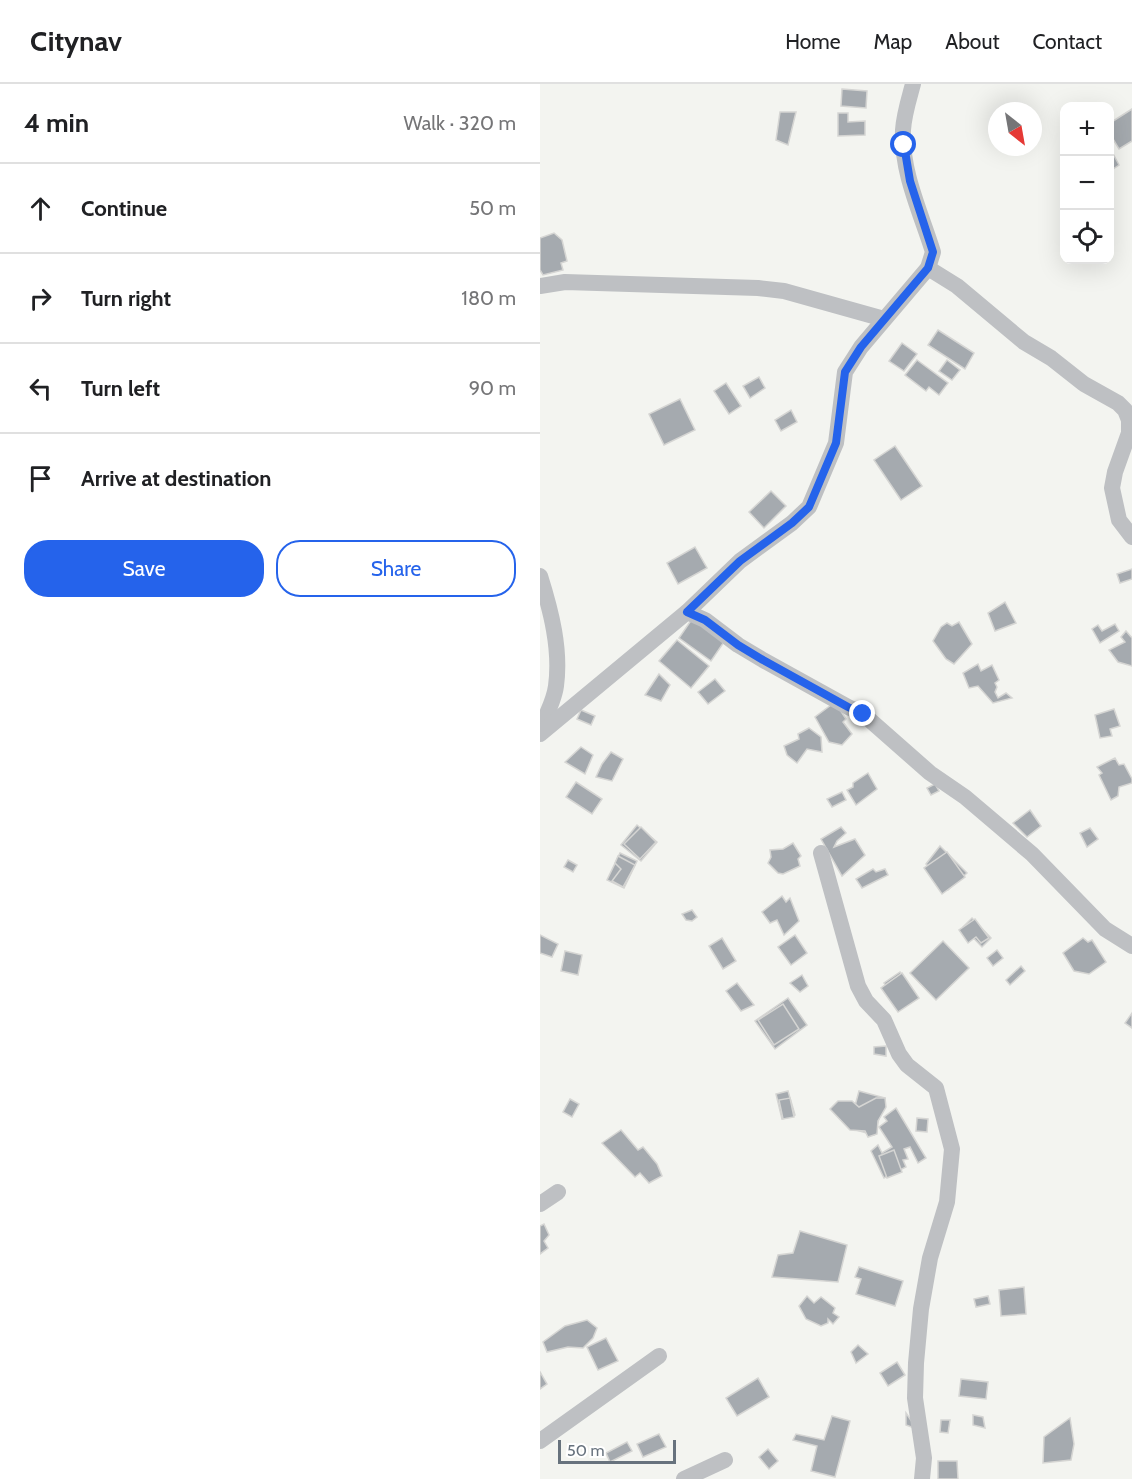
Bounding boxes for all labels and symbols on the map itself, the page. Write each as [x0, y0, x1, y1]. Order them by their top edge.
north arrow [988, 102, 1042, 156]
route start [890, 131, 916, 157]
route end [849, 700, 875, 726]
scale bar [558, 1437, 676, 1464]

